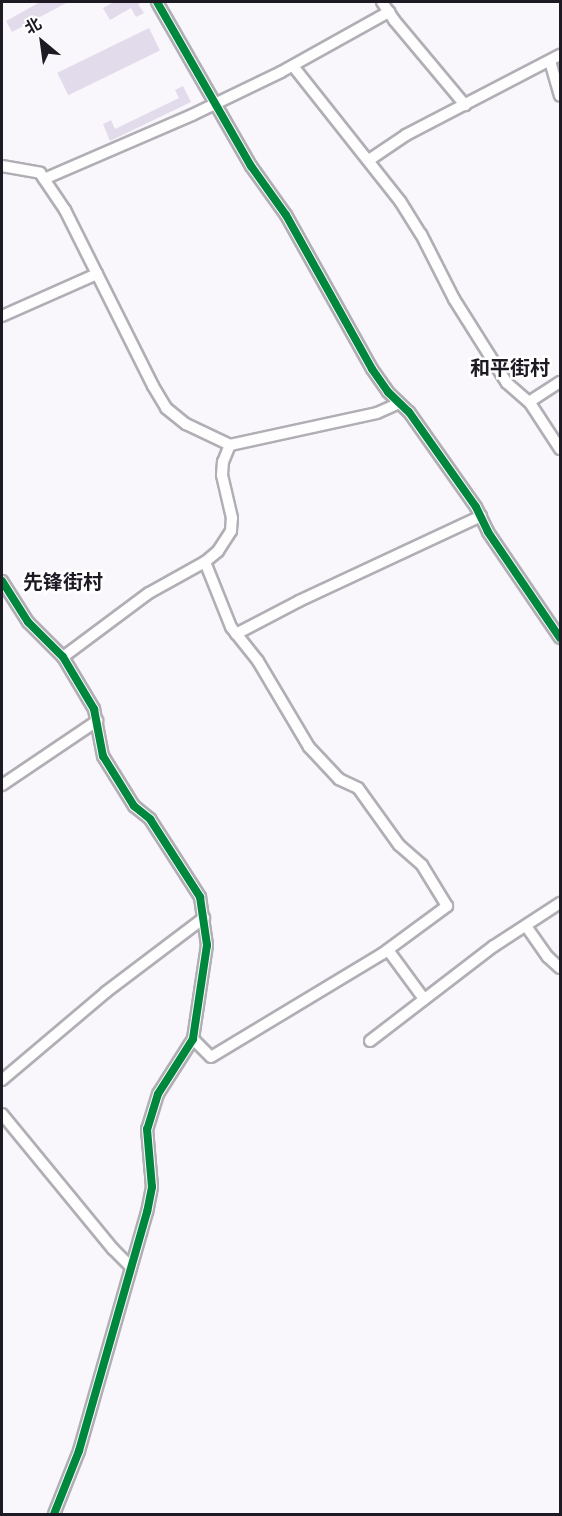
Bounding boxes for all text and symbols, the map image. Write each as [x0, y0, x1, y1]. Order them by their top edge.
north arrow [12, 12, 72, 72]
text: 北 [21, 14, 45, 38]
district label: 和平街村 [470, 356, 550, 380]
district label: 先锋街村 [23, 570, 103, 594]

